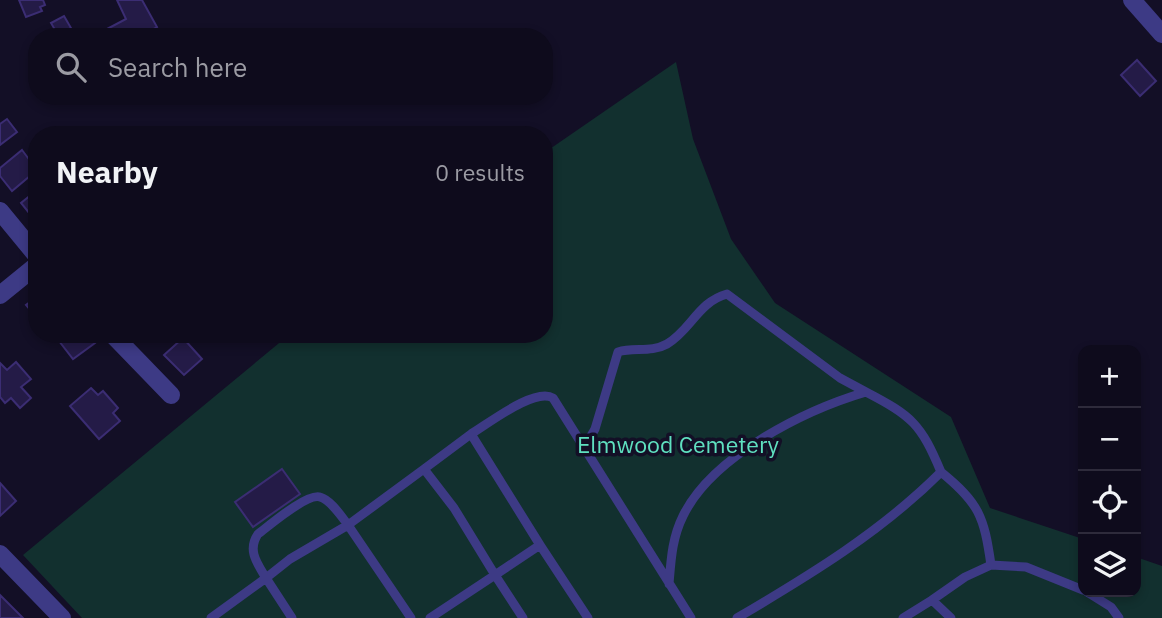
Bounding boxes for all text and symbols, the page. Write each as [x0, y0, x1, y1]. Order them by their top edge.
search box [28, 28, 553, 105]
icon: search [52, 48, 90, 86]
text: Search here [108, 50, 247, 84]
text: Nearby [56, 152, 158, 191]
text: 0 results [435, 157, 525, 187]
map controls [1078, 345, 1141, 597]
button: + [1078, 345, 1141, 408]
button: − [1078, 408, 1141, 471]
park label: Elmwood Cemetery [577, 429, 780, 459]
button: locate [1078, 471, 1141, 534]
button: layers [1078, 534, 1141, 597]

